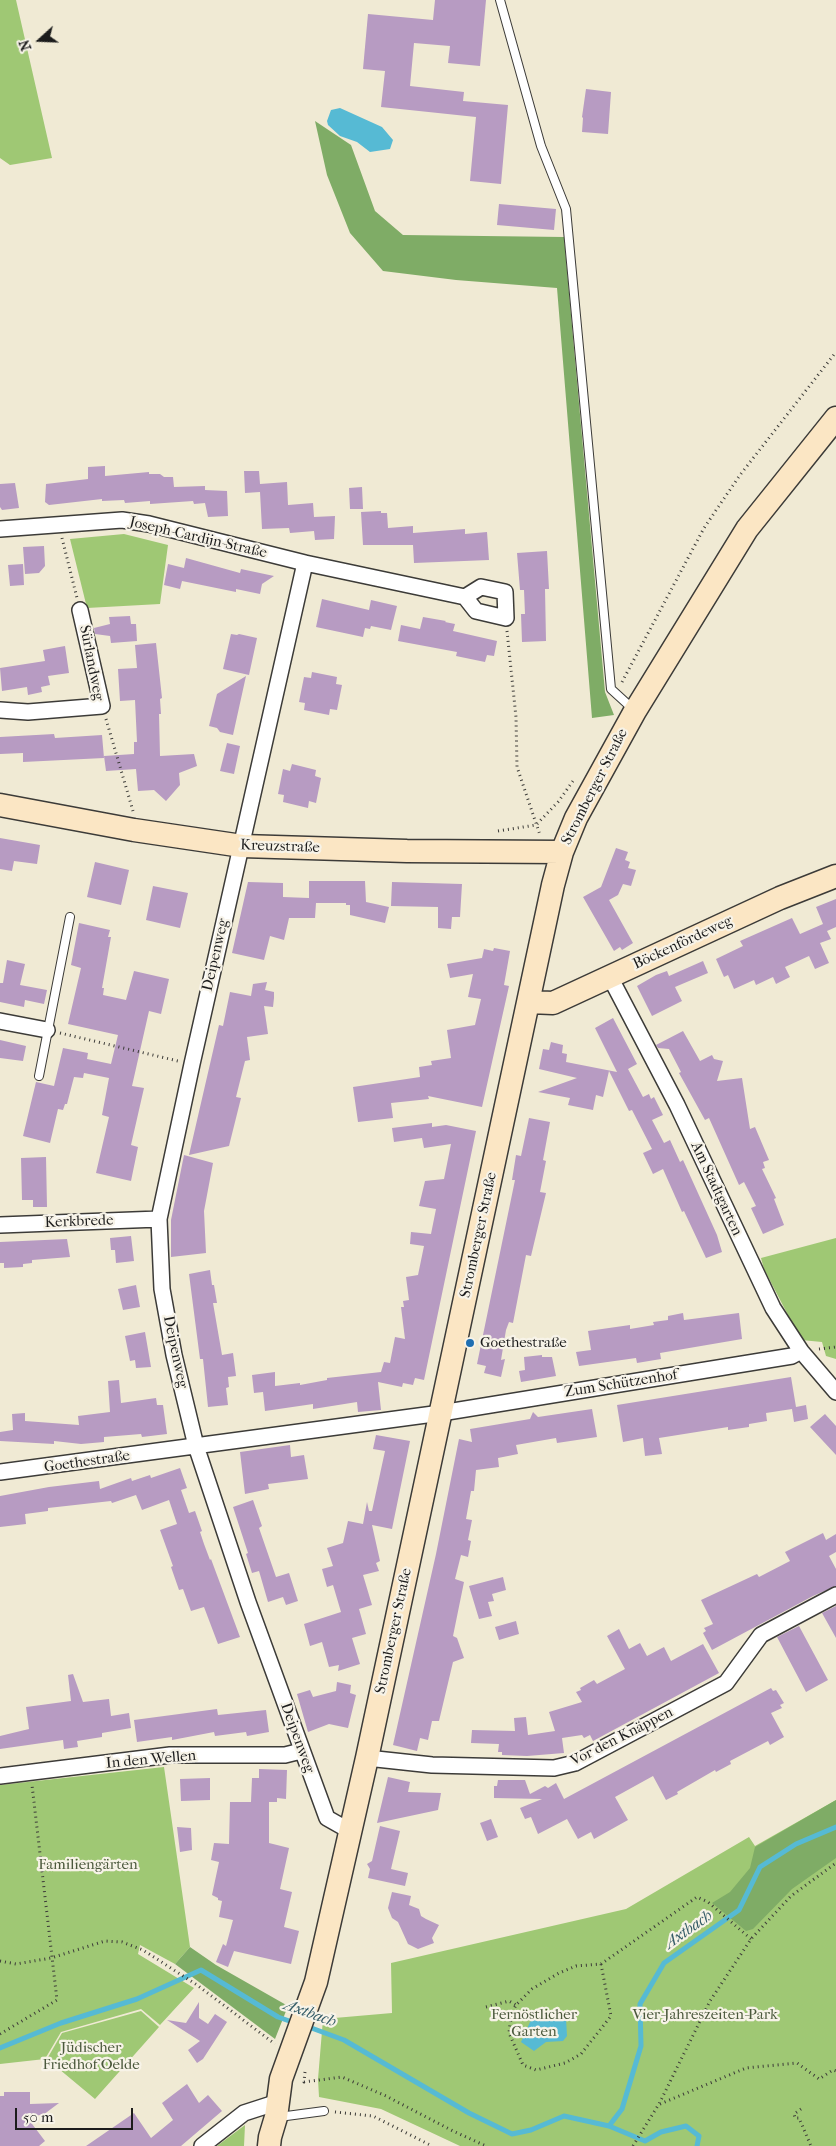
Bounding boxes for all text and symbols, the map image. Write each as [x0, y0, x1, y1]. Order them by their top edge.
north arrow [15, 15, 65, 65]
text: N [16, 37, 35, 53]
street label: Joseph-Cardijn-Straße [128, 513, 268, 563]
street label: Sürlandweg [75, 624, 107, 702]
street label: Stromberger Straße [558, 726, 632, 848]
street label: Kreuzstraße [240, 837, 320, 857]
street label: Böckenfördeweg [630, 912, 736, 974]
street label: Deipenweg [199, 917, 233, 993]
street label: Am Stadtgarten [686, 1139, 746, 1239]
street label: Stromberger Straße [457, 1171, 501, 1299]
street label: Kerkbrede [44, 1212, 114, 1232]
street label: Deipenweg [159, 1314, 191, 1390]
place label: Goethestraße [480, 1334, 567, 1352]
marker: Goethestraße [464, 1337, 476, 1349]
street label: Zum Schützenhof [563, 1366, 679, 1402]
street label: Goethestraße [43, 1447, 131, 1477]
street label: Stromberger Straße [372, 1567, 416, 1695]
street label: Deipenweg [276, 1700, 318, 1776]
street label: Vor den Knäppen [568, 1703, 676, 1771]
street label: In den Wellen [105, 1747, 197, 1773]
park label: Familiengärten [38, 1856, 138, 1874]
water label: Axtbach [661, 1907, 717, 1953]
water label: Axtbach [281, 1996, 339, 2032]
park label: Fernöstlicher Garten [491, 2006, 577, 2041]
park label: Vier-Jahreszeiten-Park [632, 2006, 778, 2024]
park label: Jüdischer Friedhof Oelde [42, 2039, 140, 2074]
scale bar [18, 2098, 135, 2130]
text: 50 m [23, 2108, 53, 2126]

